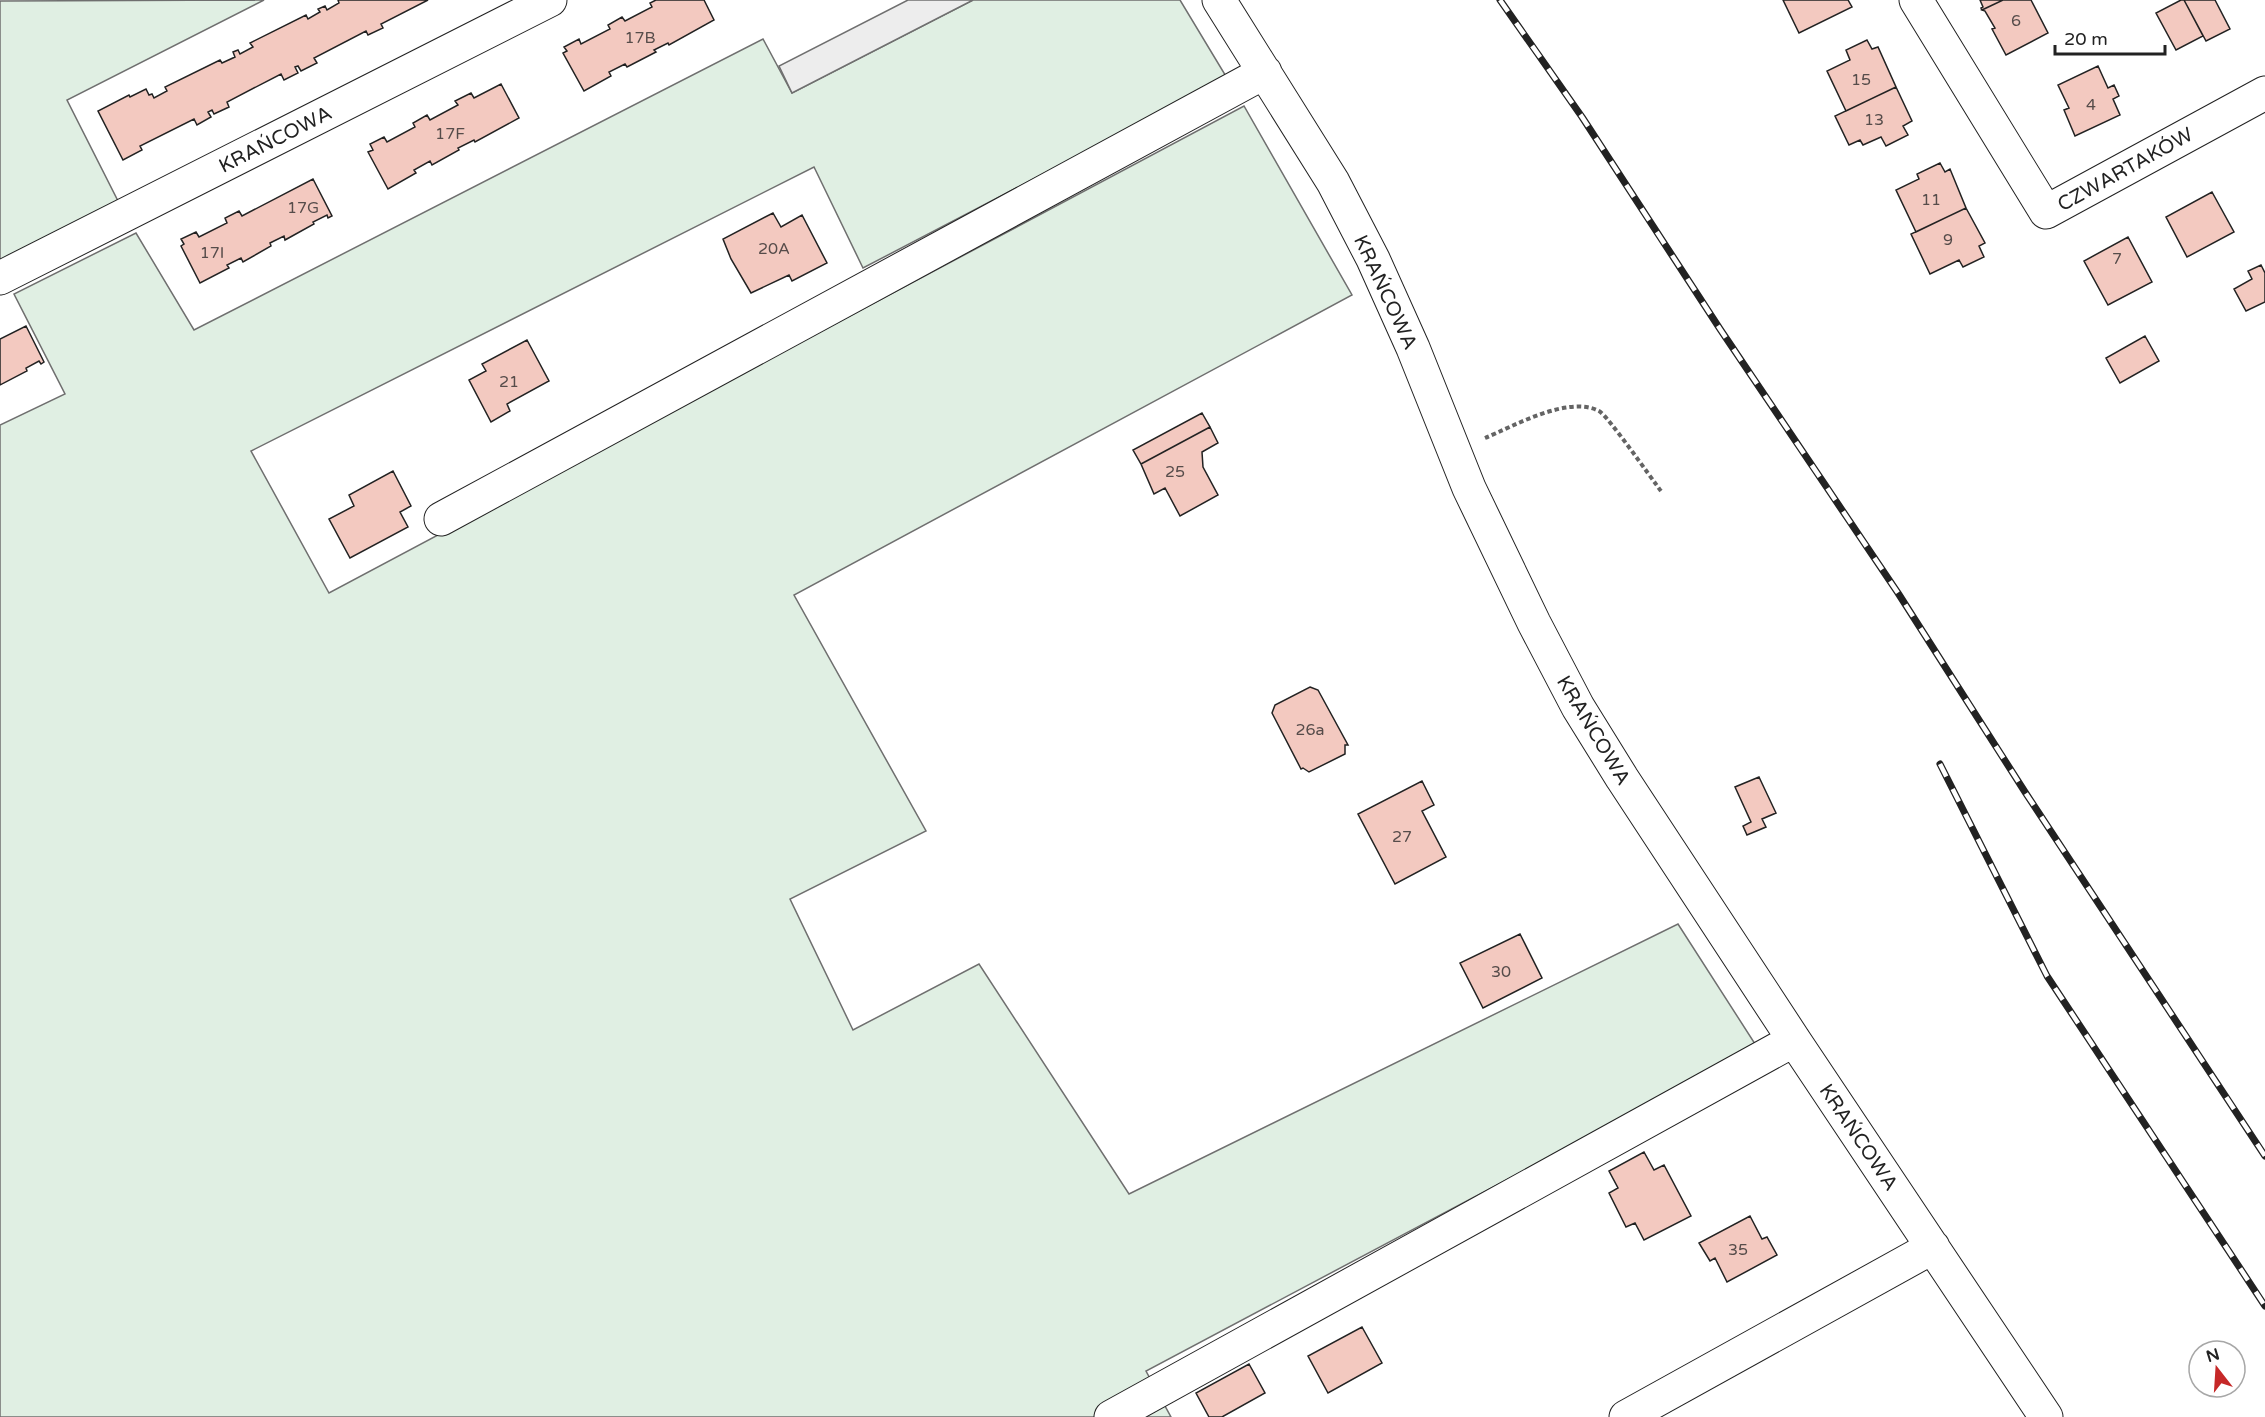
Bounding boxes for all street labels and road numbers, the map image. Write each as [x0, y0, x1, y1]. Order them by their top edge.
street label: KRAŃCOWA [215, 100, 336, 179]
street label: CZWARTAKÓW [2053, 122, 2197, 217]
street label: KRAŃCOWA [1348, 231, 1423, 353]
street label: KRAŃCOWA [1551, 671, 1636, 790]
street label: KRAŃCOWA [1814, 1079, 1903, 1195]

